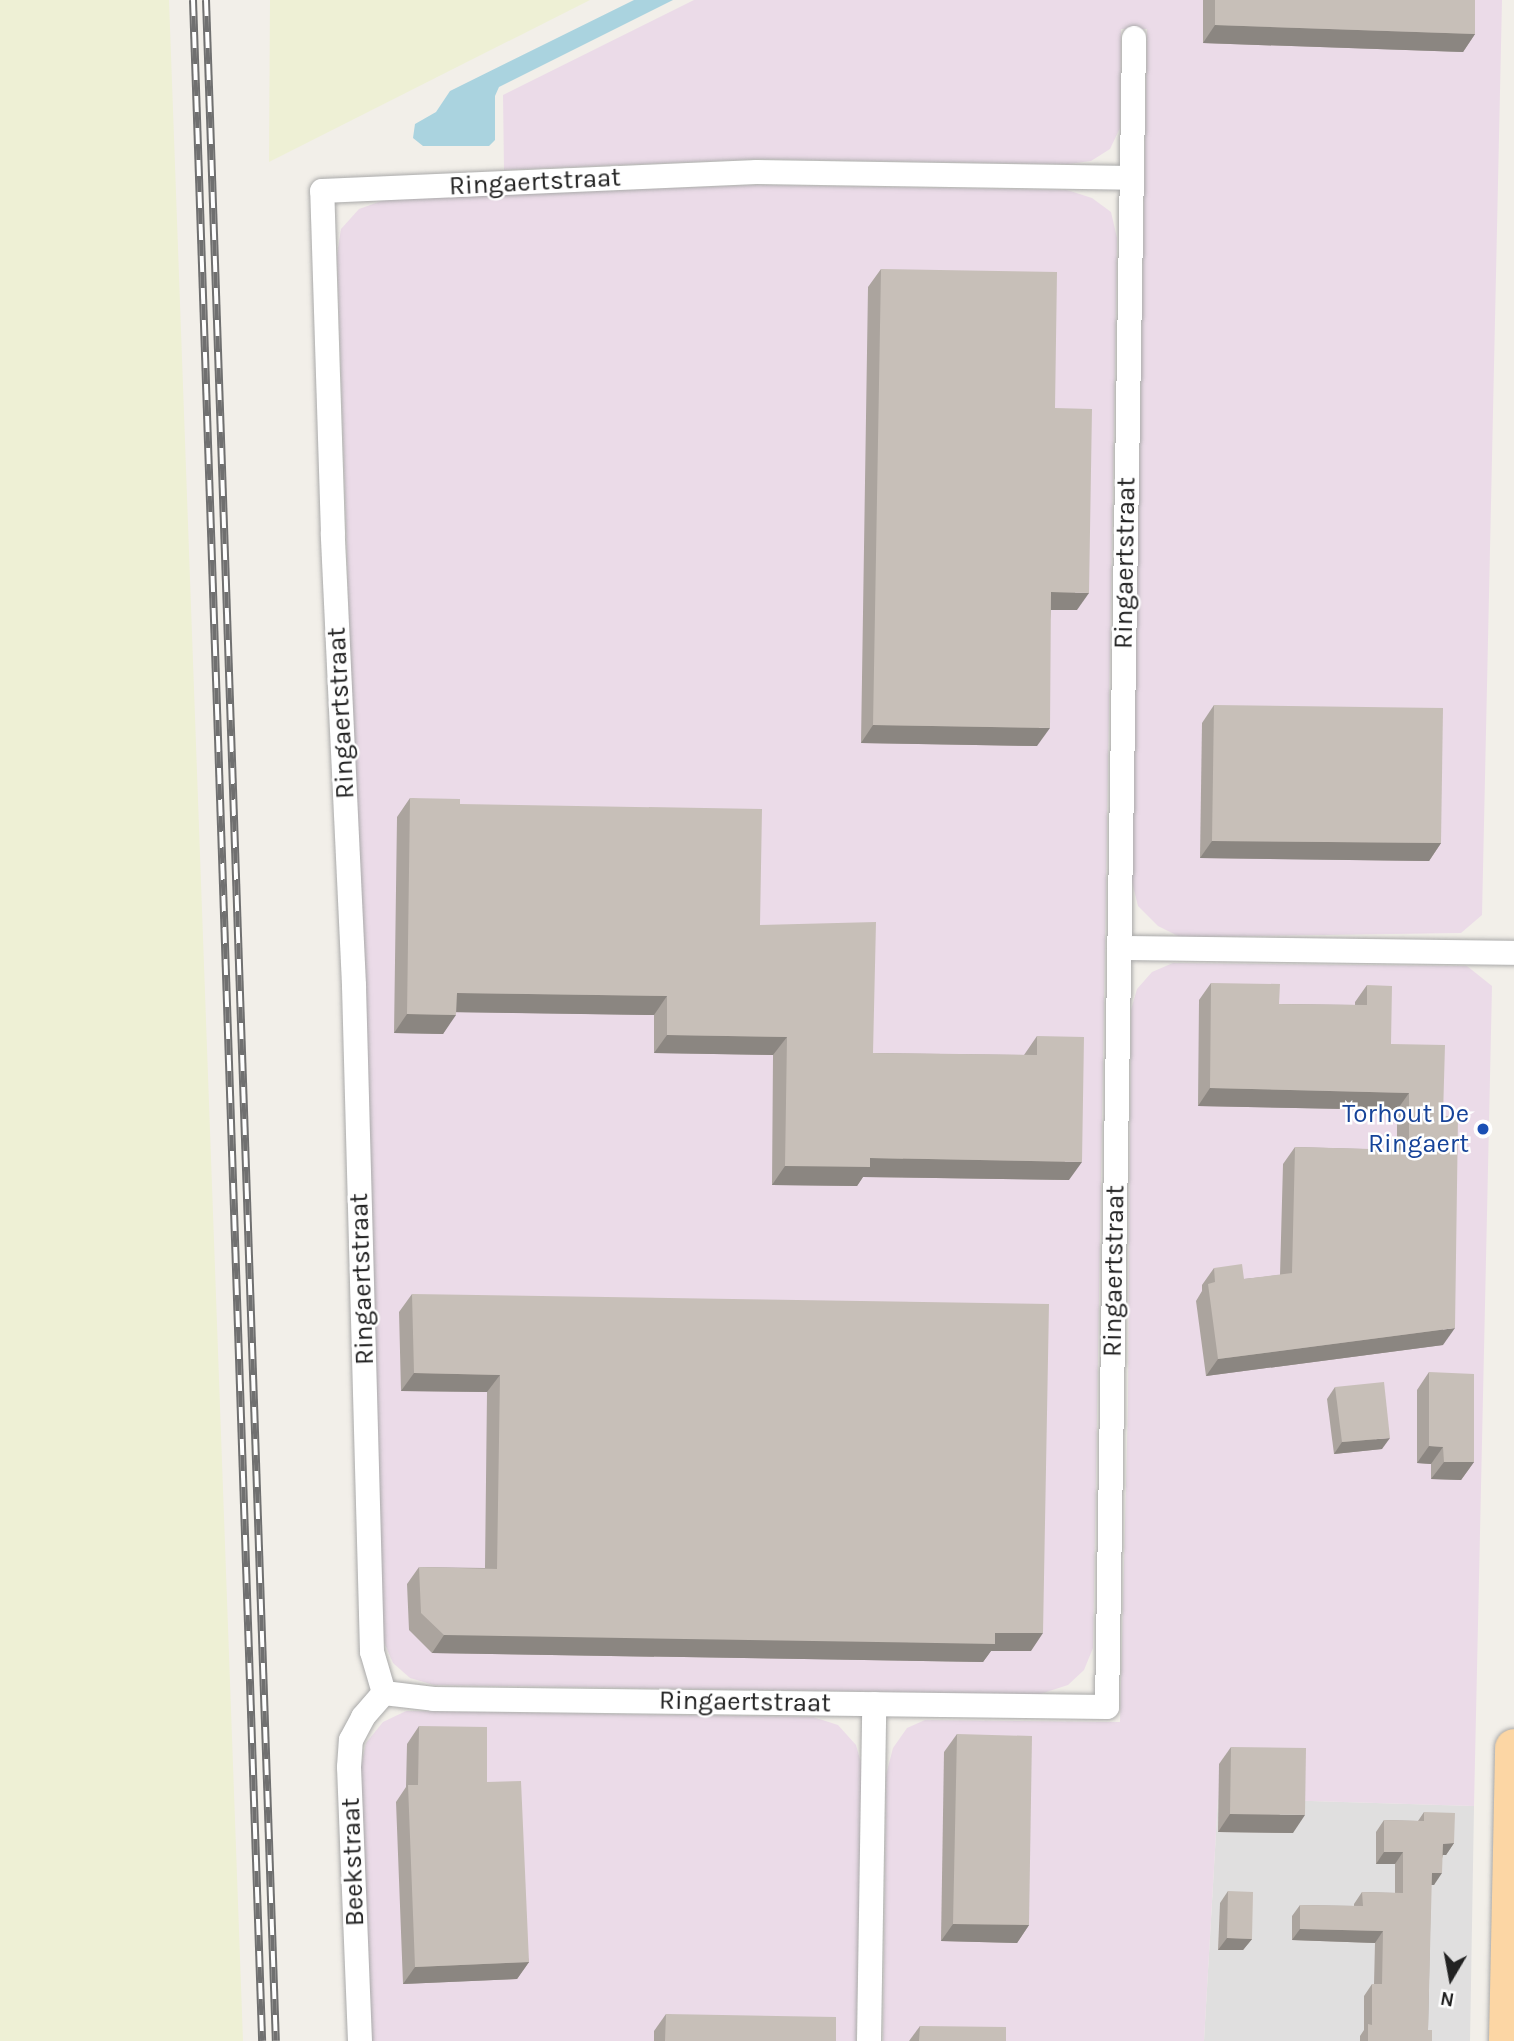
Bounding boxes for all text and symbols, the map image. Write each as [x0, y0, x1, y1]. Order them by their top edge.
street label: Ringaertstraat [448, 162, 622, 202]
street label: Ringaertstraat [1108, 477, 1142, 649]
street label: Ringaertstraat [321, 626, 361, 800]
place label: Torhout De Ringaert [1342, 1098, 1469, 1160]
marker: Torhout De Ringaert [1475, 1121, 1491, 1137]
street label: Ringaertstraat [1097, 1185, 1131, 1357]
street label: Ringaertstraat [343, 1192, 381, 1366]
street label: Ringaertstraat [659, 1685, 831, 1719]
street label: Beekstraat [335, 1797, 371, 1927]
north arrow [1416, 1943, 1486, 2013]
text: N [1439, 1987, 1456, 2011]

